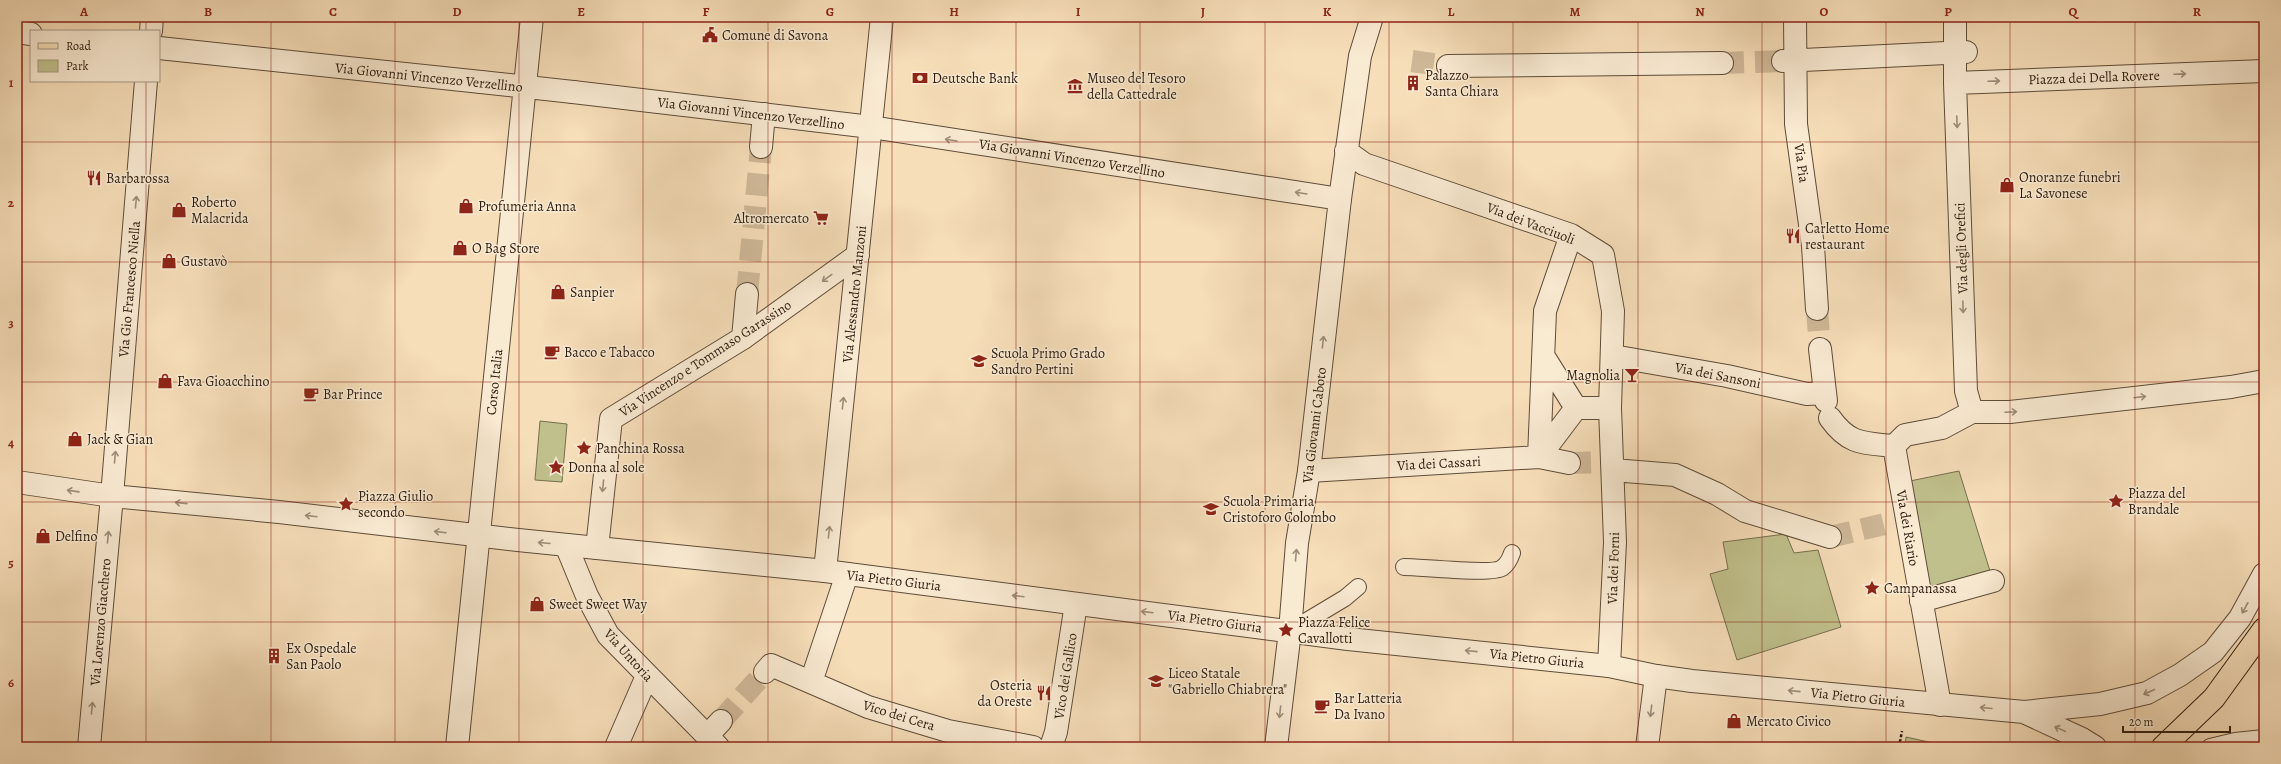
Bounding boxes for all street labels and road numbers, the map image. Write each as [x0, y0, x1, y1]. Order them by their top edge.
street label: Via Giovanni Vincenzo Verzellino [333, 58, 524, 97]
street label: Piazza dei Della Rovere [2028, 66, 2160, 89]
street label: Via Giovanni Vincenzo Verzellino [655, 92, 846, 134]
street label: Via Giovanni Vincenzo Verzellino [976, 134, 1166, 183]
street label: Via Pia [1789, 141, 1814, 184]
street label: Via dei Vacciuoli [1483, 198, 1578, 249]
street label: Via degli Orefici [1950, 202, 1973, 295]
street label: Via Gio Francesco Niella [114, 220, 145, 359]
street label: Via Alessandro Manzoni [838, 225, 871, 365]
street label: Via Vincenzo e Tommaso Garassino [615, 295, 795, 422]
street label: Corso Italia [482, 348, 507, 416]
street label: Via dei Sansoni [1672, 358, 1763, 393]
street label: Via Giovanni Caboto [1298, 366, 1331, 485]
street label: Via dei Cassari [1396, 452, 1482, 475]
street label: Via dei Riario [1891, 488, 1924, 568]
street label: Via dei Forni [1603, 532, 1624, 605]
street label: Via Lorenzo Giacchero [85, 558, 116, 688]
street label: Via Pietro Giuria [845, 565, 943, 596]
street label: Via Pietro Giuria [1166, 605, 1264, 638]
street label: Via Untoria [599, 624, 658, 686]
street label: Vico dei Gallico [1049, 632, 1082, 722]
street label: Via Pietro Giuria [1488, 644, 1586, 673]
street label: Via Pietro Giuria [1809, 683, 1907, 712]
street label: Vico dei Cera [860, 695, 938, 736]

